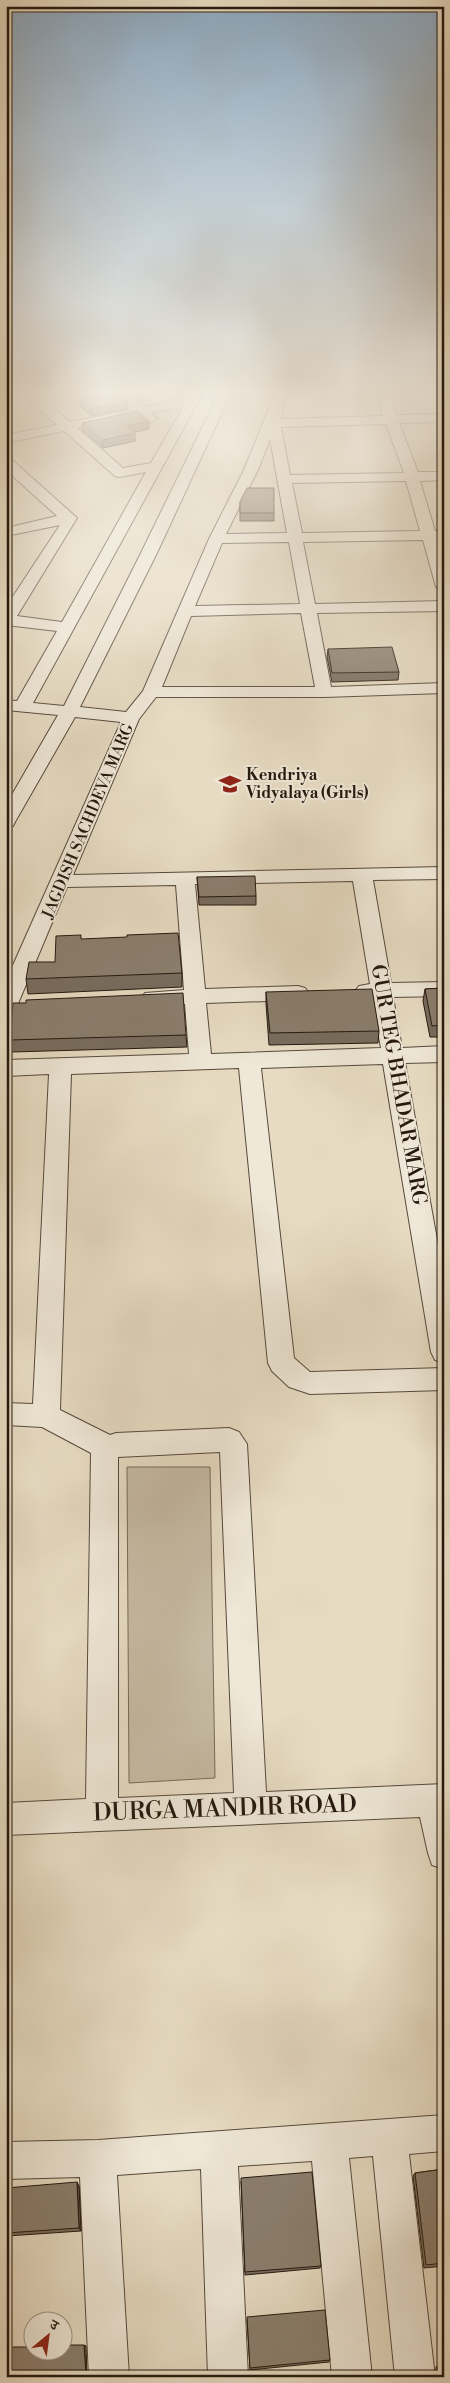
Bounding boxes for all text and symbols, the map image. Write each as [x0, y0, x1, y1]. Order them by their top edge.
street label: JAGDISH SACHDEVA MARG [37, 720, 138, 923]
place label: Kendriya Vidyalaya (Girls) [245, 765, 369, 803]
school or university icon: Kendriya Vidyalaya (Girls) [217, 771, 243, 797]
street label: GUR TEG BHADAR MARG [365, 963, 432, 1208]
street label: DURGA MANDIR ROAD [93, 1789, 357, 1829]
north arrow [22, 2310, 72, 2360]
text: उ [45, 2315, 62, 2336]

